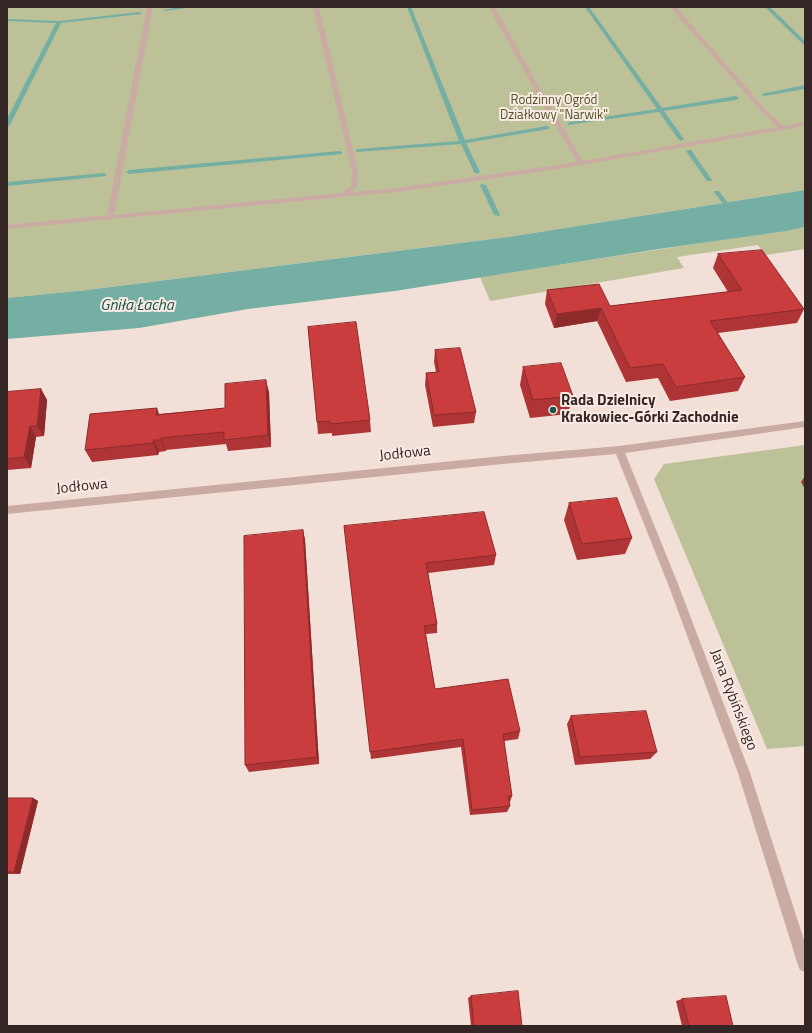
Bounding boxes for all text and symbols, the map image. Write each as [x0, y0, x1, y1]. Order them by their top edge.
park label: Rodzinny Ogród Działkowy "Narwik" [500, 93, 608, 124]
water label: Gniła Łacha [100, 296, 174, 316]
place label: Rada Dzielnicy Krakowiec-Górki Zachodnie [561, 392, 739, 427]
marker: Rada Dzielnicy Krakowiec-Górki Zachodnie [548, 405, 558, 415]
street label: Jodłowa [378, 442, 432, 466]
street label: Jodłowa [55, 475, 109, 499]
street label: Jana Rybińskiego [705, 647, 761, 753]

